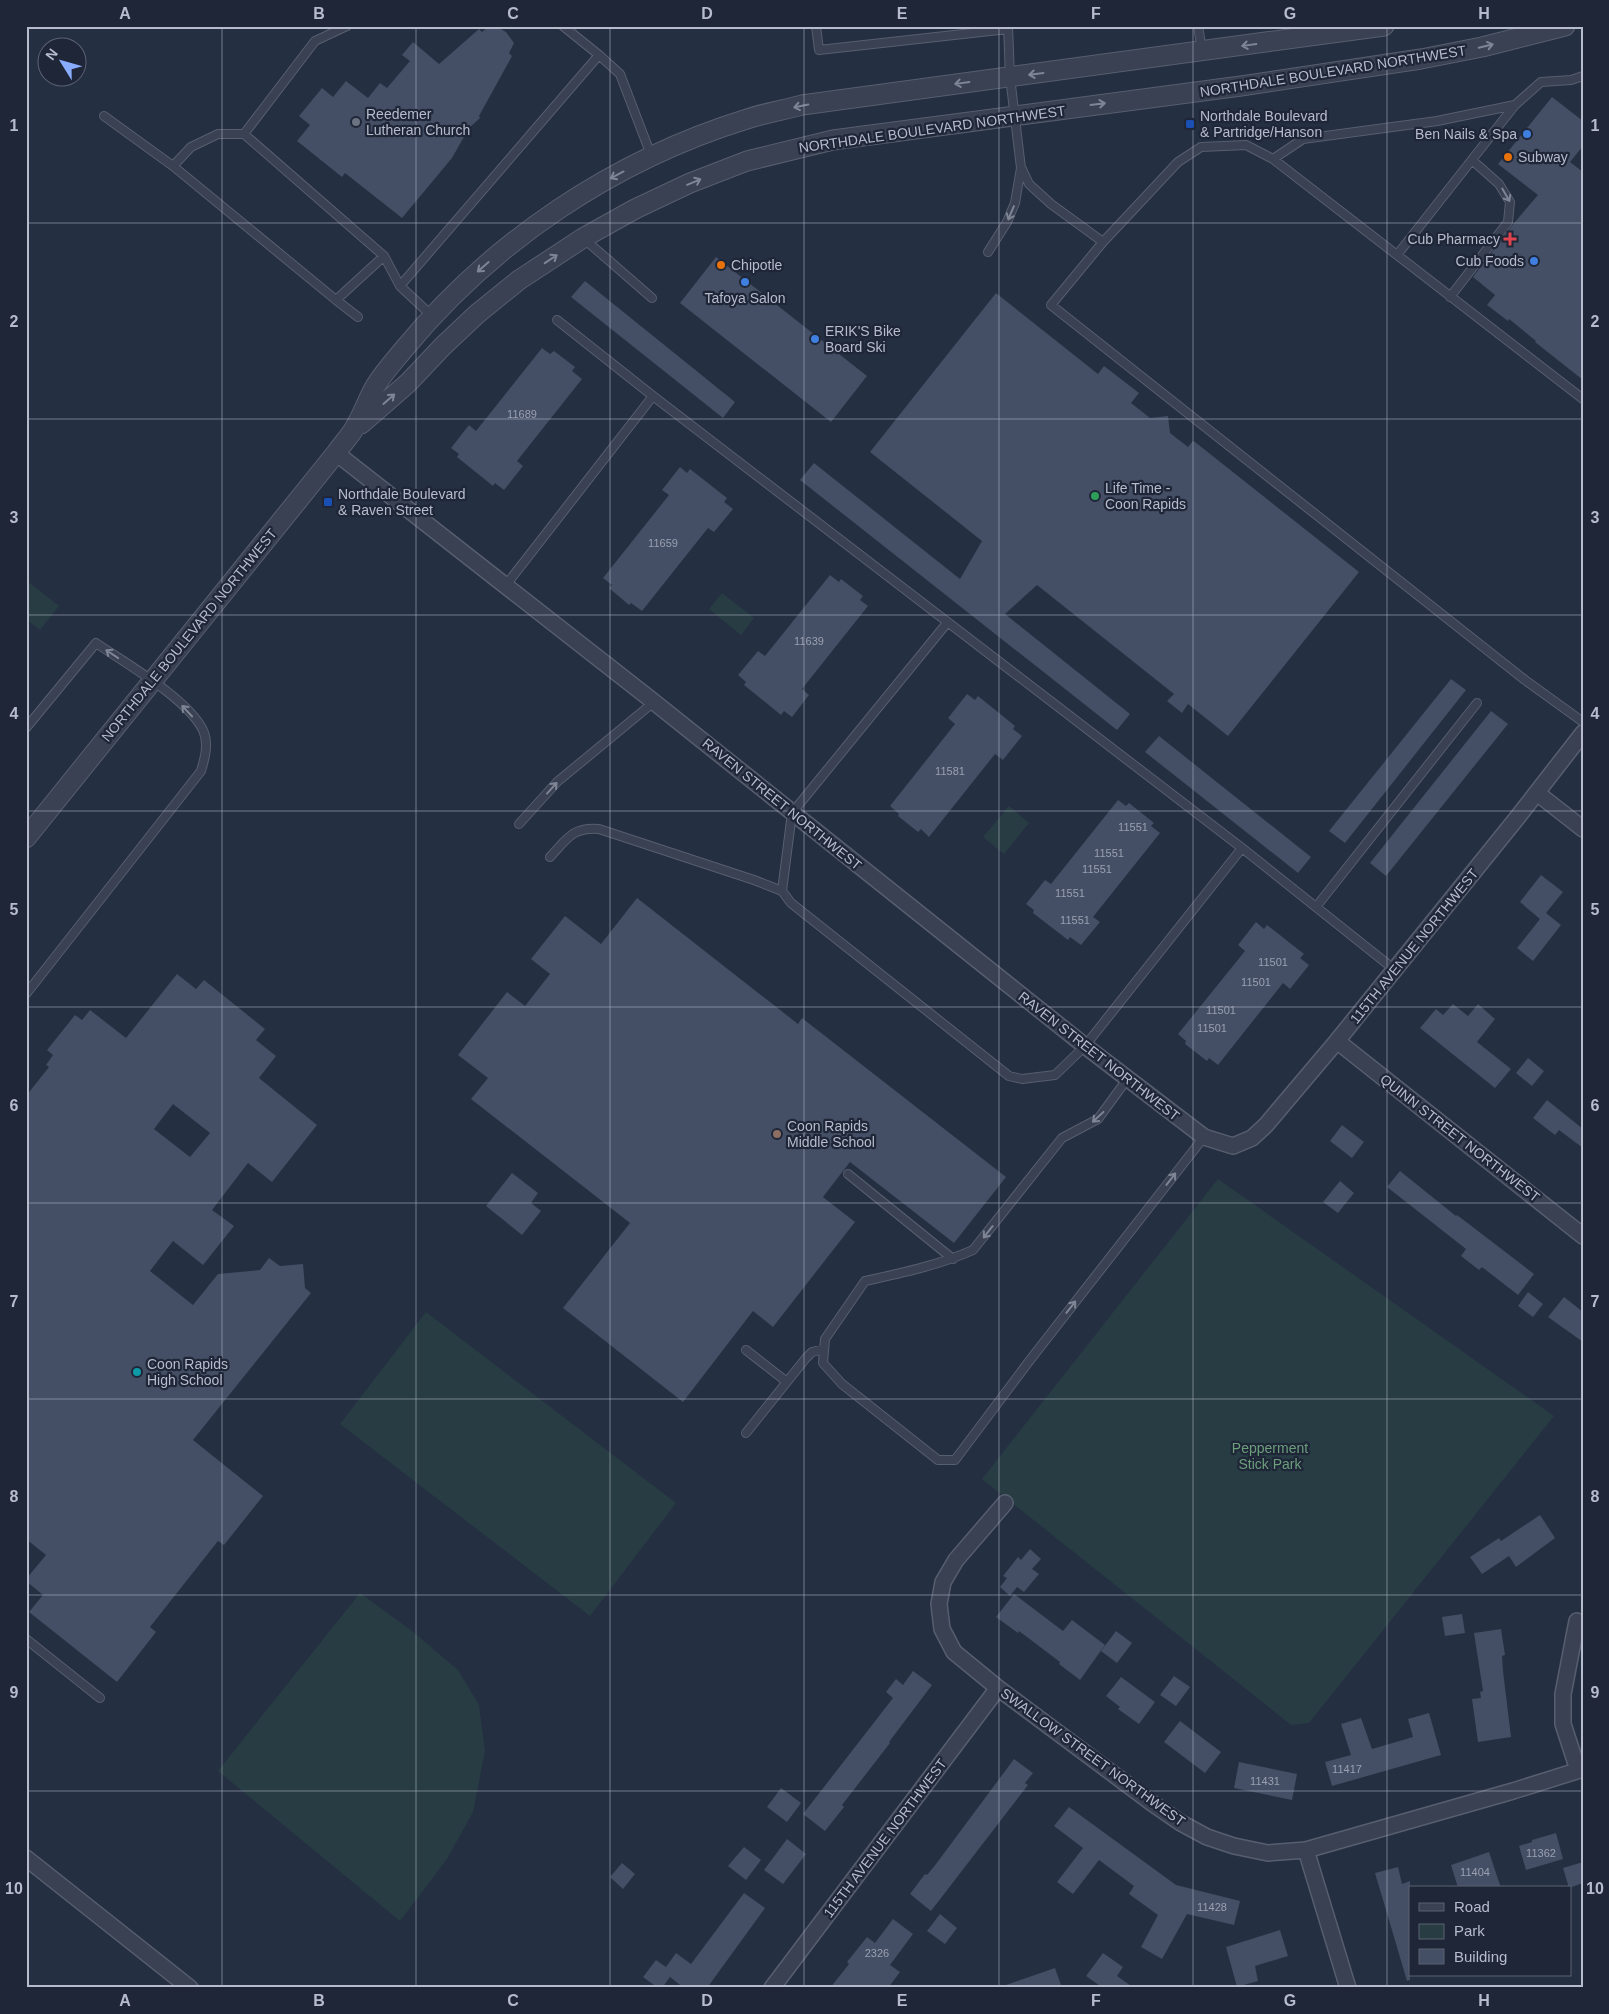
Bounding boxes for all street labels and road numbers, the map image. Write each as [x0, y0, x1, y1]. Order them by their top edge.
street label: NORTHDALE BOULEVARD NORTHWEST [1199, 42, 1468, 100]
street label: NORTHDALE BOULEVARD NORTHWEST [798, 102, 1067, 156]
street label: NORTHDALE BOULEVARD NORTHWEST [98, 525, 280, 745]
street label: RAVEN STREET NORTHWEST [699, 735, 865, 873]
street label: 115TH AVENUE NORTHWEST [1347, 865, 1482, 1027]
street label: RAVEN STREET NORTHWEST [1015, 988, 1183, 1124]
street label: QUINN STREET NORTHWEST [1377, 1071, 1543, 1205]
street label: SWALLOW STREET NORTHWEST [998, 1685, 1189, 1829]
street label: 115TH AVENUE NORTHWEST [820, 1755, 950, 1920]

